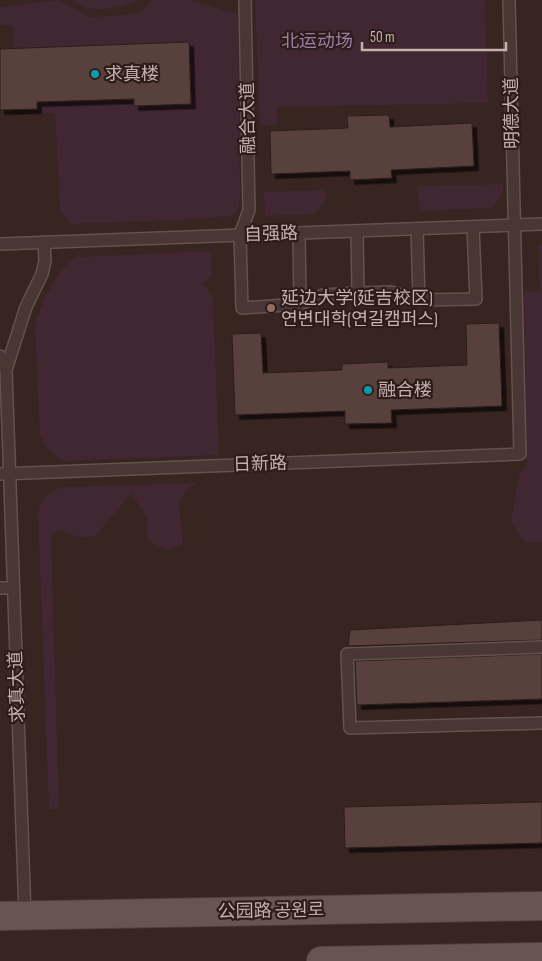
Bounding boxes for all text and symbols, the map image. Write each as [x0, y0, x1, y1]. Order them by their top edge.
scale bar [362, 20, 506, 52]
text: 50 m [370, 28, 395, 47]
park label: 北运动场 [281, 31, 353, 52]
place label: 求真楼 [105, 64, 159, 85]
marker: 求真楼 [89, 68, 101, 80]
street label: 明德大道 [501, 77, 523, 149]
street label: 融合大道 [237, 82, 259, 154]
street label: 自强路 [244, 223, 298, 245]
place label: 延边大学(延吉校区) 연변대학(연길캠퍼스) [281, 288, 438, 330]
marker: 延边大学(延吉校区) 연변대학(연길캠퍼스) [265, 302, 277, 314]
place label: 融合楼 [378, 380, 432, 401]
marker: 融合楼 [362, 384, 374, 396]
street label: 日新路 [233, 453, 287, 475]
street label: 求真大道 [5, 651, 29, 723]
street label: 公园路 공원로 [218, 900, 324, 922]

